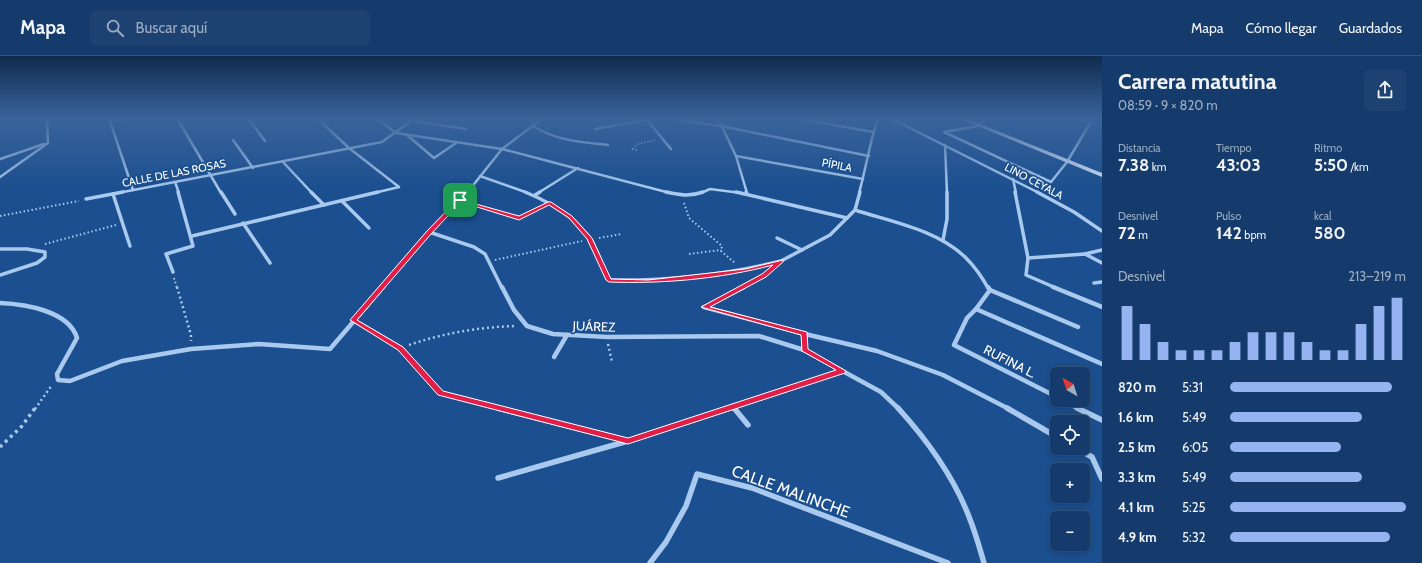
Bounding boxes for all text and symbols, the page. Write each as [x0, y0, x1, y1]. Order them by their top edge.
search box [90, 10, 370, 46]
text: Mapa [20, 16, 66, 39]
icon: search [104, 17, 126, 39]
text: Buscar aquí [136, 19, 207, 37]
text: Mapa [1191, 19, 1224, 37]
text: Cómo llegar [1246, 19, 1317, 37]
text: Guardados [1339, 19, 1402, 37]
text: Carrera matutina [1118, 68, 1277, 95]
button: share [1364, 69, 1406, 111]
text: 08:59 · 9 × 820 m [1118, 97, 1218, 113]
text: Distancia [1118, 141, 1161, 155]
text: Tiempo [1216, 141, 1252, 155]
text: Ritmo [1314, 141, 1342, 155]
street label: PÍPILA [821, 155, 854, 175]
text: 7.38 [1118, 155, 1149, 175]
text: 43:03 [1216, 155, 1261, 175]
text: 5:50 [1314, 155, 1348, 175]
street label: CALLE DE LAS ROSAS [121, 156, 228, 190]
street label: LINO CEYALA [1002, 160, 1066, 202]
text: km [1149, 160, 1166, 174]
text: /km [1348, 160, 1369, 174]
pin [443, 183, 477, 217]
icon: arrive [449, 189, 471, 211]
text: Desnivel [1118, 209, 1158, 223]
text: Pulso [1216, 209, 1241, 223]
text: kcal [1314, 209, 1332, 223]
text: 72 [1118, 223, 1136, 243]
text: 142 [1216, 223, 1242, 243]
text: 580 [1314, 223, 1345, 243]
text: m [1136, 228, 1148, 242]
text: bpm [1242, 228, 1266, 242]
text: Desnivel [1118, 268, 1165, 284]
text: 213–219 m [1348, 268, 1406, 284]
street label: JUÁREZ [571, 316, 617, 335]
street label: RUFINA L. [981, 341, 1039, 381]
north arrow [1050, 367, 1090, 407]
map controls [1050, 367, 1090, 551]
text: 820 m [1118, 379, 1156, 395]
text: 5:31 [1182, 379, 1203, 395]
text: 1.6 km [1118, 409, 1154, 425]
text: 5:49 [1182, 409, 1207, 425]
button: locate [1050, 415, 1090, 455]
text: 2.5 km [1118, 439, 1155, 455]
text: 6:05 [1182, 439, 1208, 455]
street label: CALLE MALINCHE [729, 461, 853, 522]
button: + [1050, 463, 1090, 503]
text: 3.3 km [1118, 469, 1155, 485]
text: 5:49 [1182, 469, 1207, 485]
text: 4.1 km [1118, 499, 1154, 515]
text: 5:25 [1182, 499, 1206, 515]
button: − [1050, 511, 1090, 551]
text: 4.9 km [1118, 529, 1157, 545]
text: 5:32 [1182, 529, 1206, 545]

